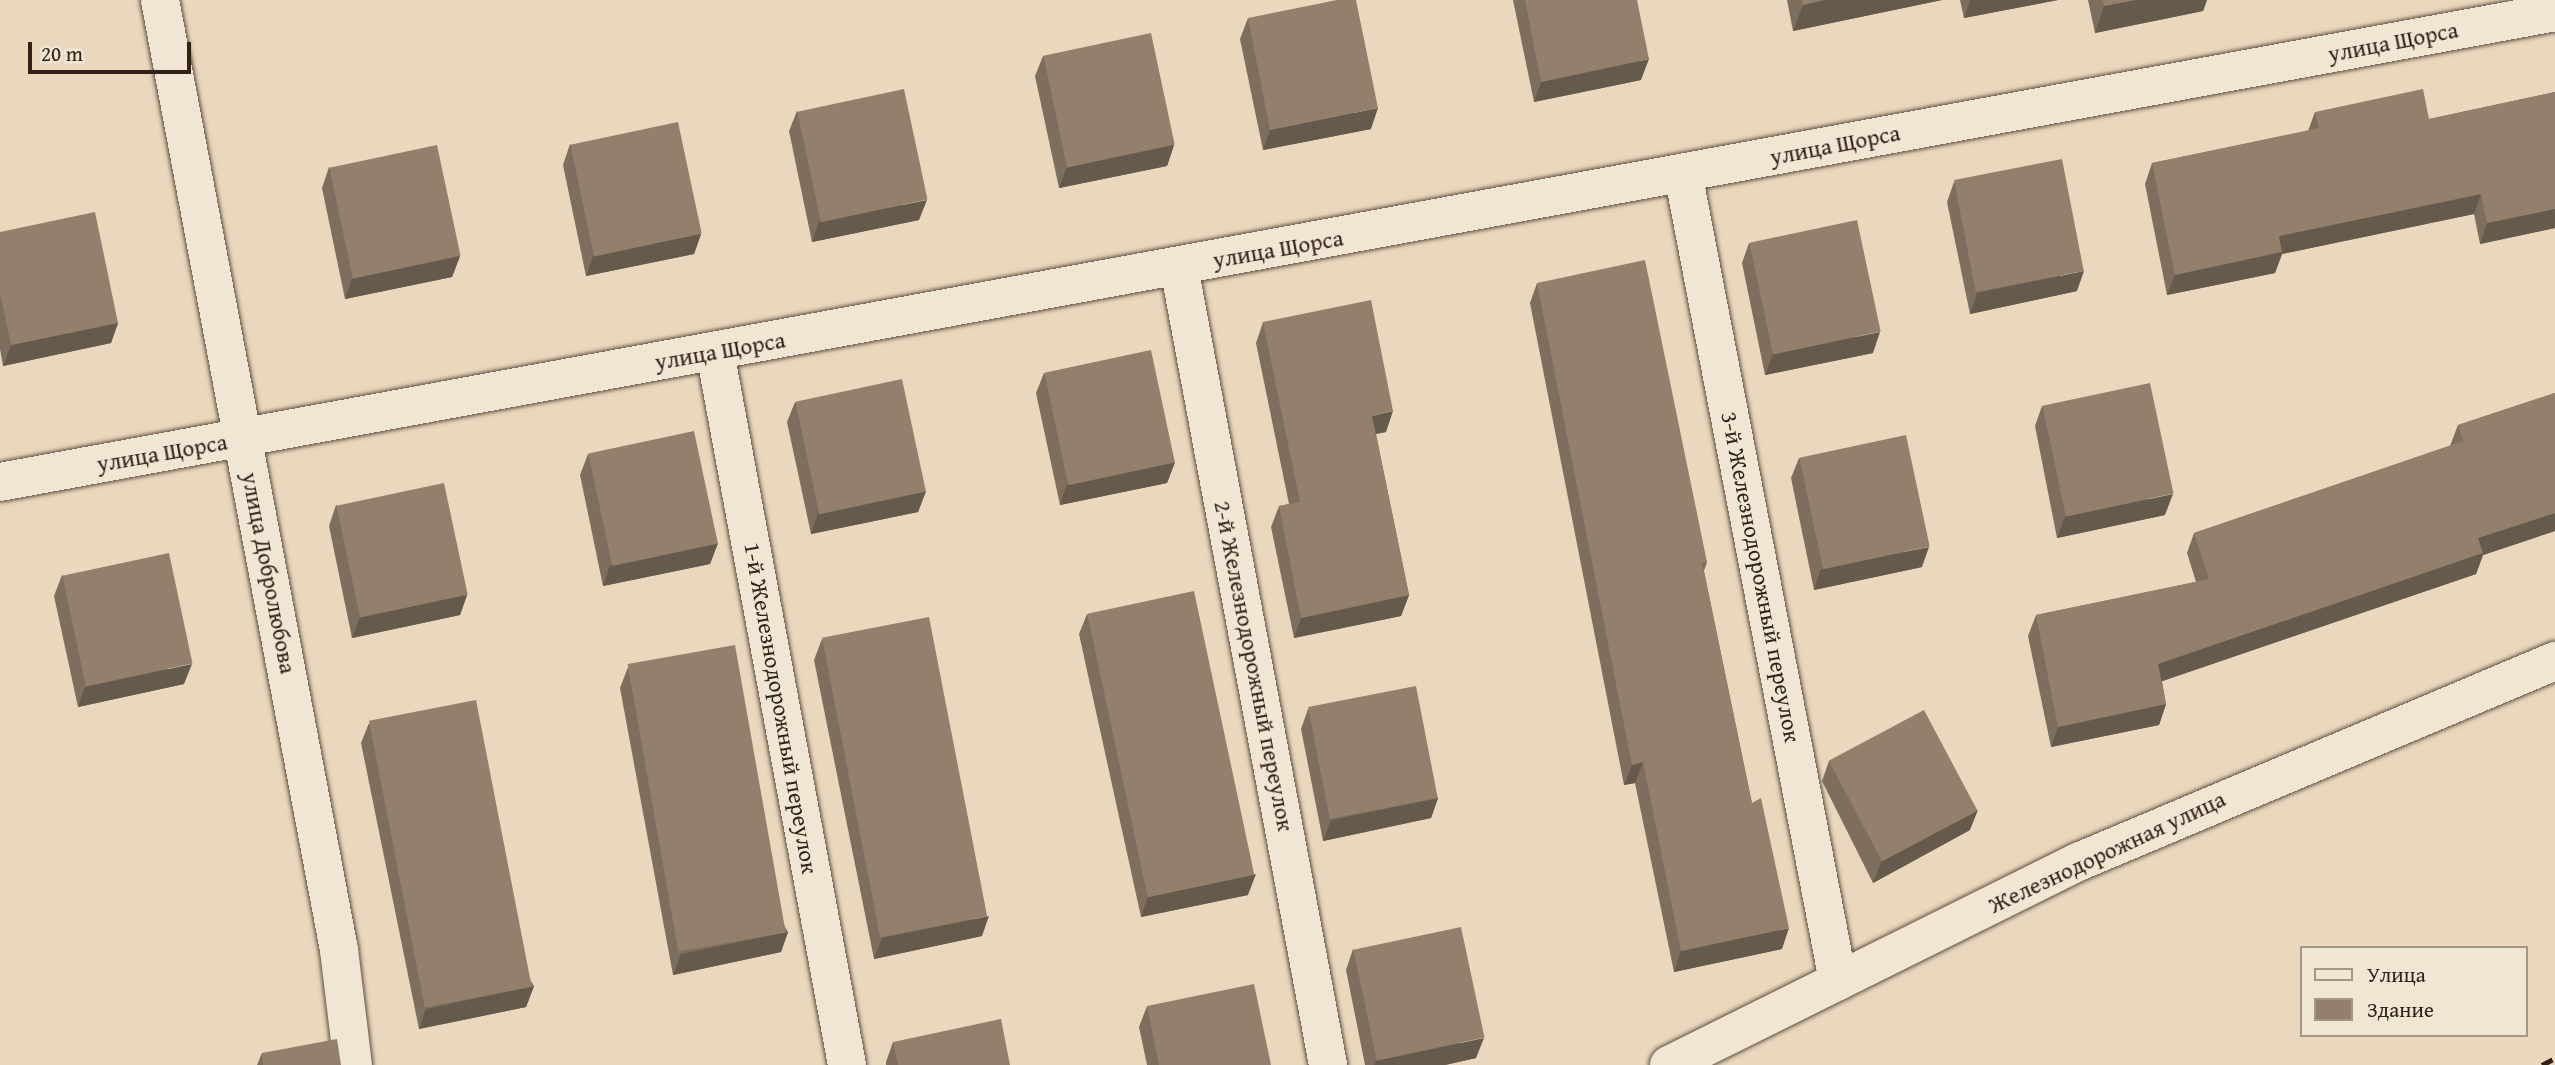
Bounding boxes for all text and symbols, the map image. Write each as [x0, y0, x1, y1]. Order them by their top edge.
street label: улица Щорса [2326, 16, 2460, 68]
scale bar [32, 28, 194, 72]
text: 20 m [41, 38, 83, 69]
street label: улица Щорса [1768, 119, 1902, 171]
street label: улица Щорса [1211, 224, 1345, 274]
street label: улица Щорса [653, 326, 787, 376]
street label: 3-й Железнодорожный переулок [1715, 409, 1807, 745]
street label: улица Щорса [95, 428, 229, 478]
street label: улица Добролюбова [236, 470, 302, 676]
street label: 2-й Железнодорожный переулок [1208, 498, 1300, 834]
street label: 1-й Железнодорожный переулок [738, 540, 824, 876]
street label: Железнодорожная улица [1984, 785, 2230, 919]
legend [2300, 946, 2527, 1037]
text: Улица [2367, 959, 2426, 990]
text: Здание [2367, 994, 2434, 1025]

